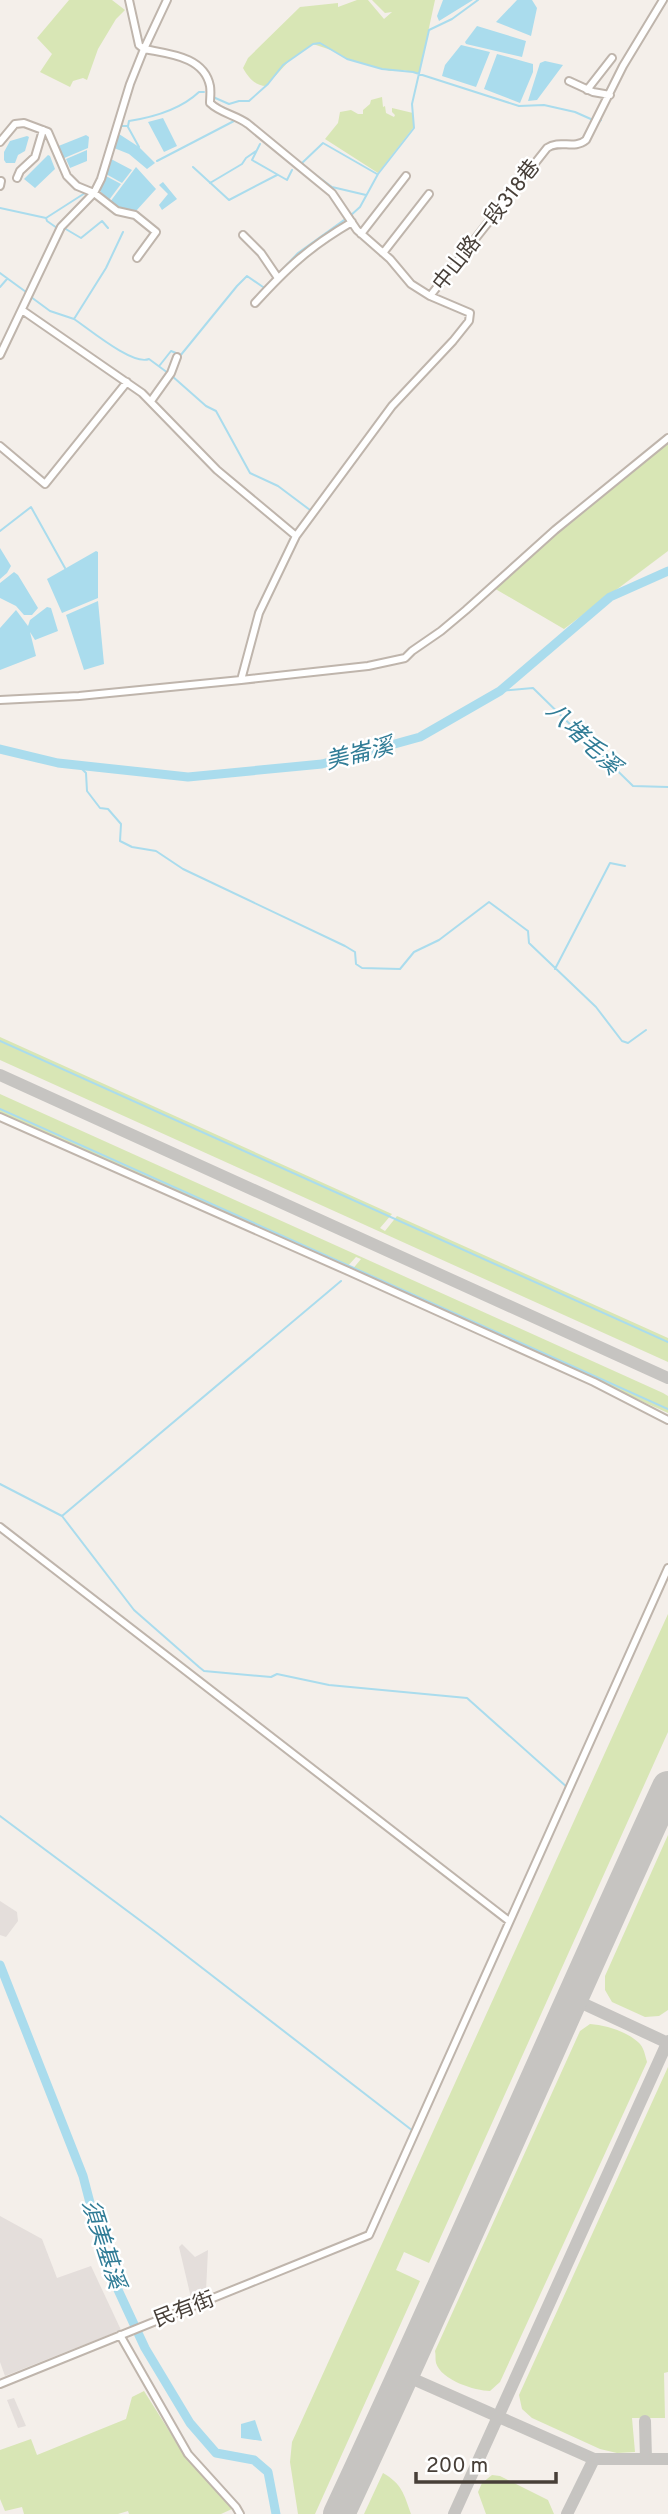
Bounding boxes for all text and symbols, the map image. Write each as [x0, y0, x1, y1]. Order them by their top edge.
street label: 中山路一段318巷 [428, 155, 547, 297]
water label: 八堵毛溪 [539, 697, 628, 784]
water label: 美崙溪 [323, 732, 399, 778]
water label: 須美基溪 [74, 2197, 131, 2296]
street label: 民有街 [150, 2287, 219, 2334]
scale bar [416, 2440, 556, 2484]
text: 200 m [426, 2453, 488, 2480]

